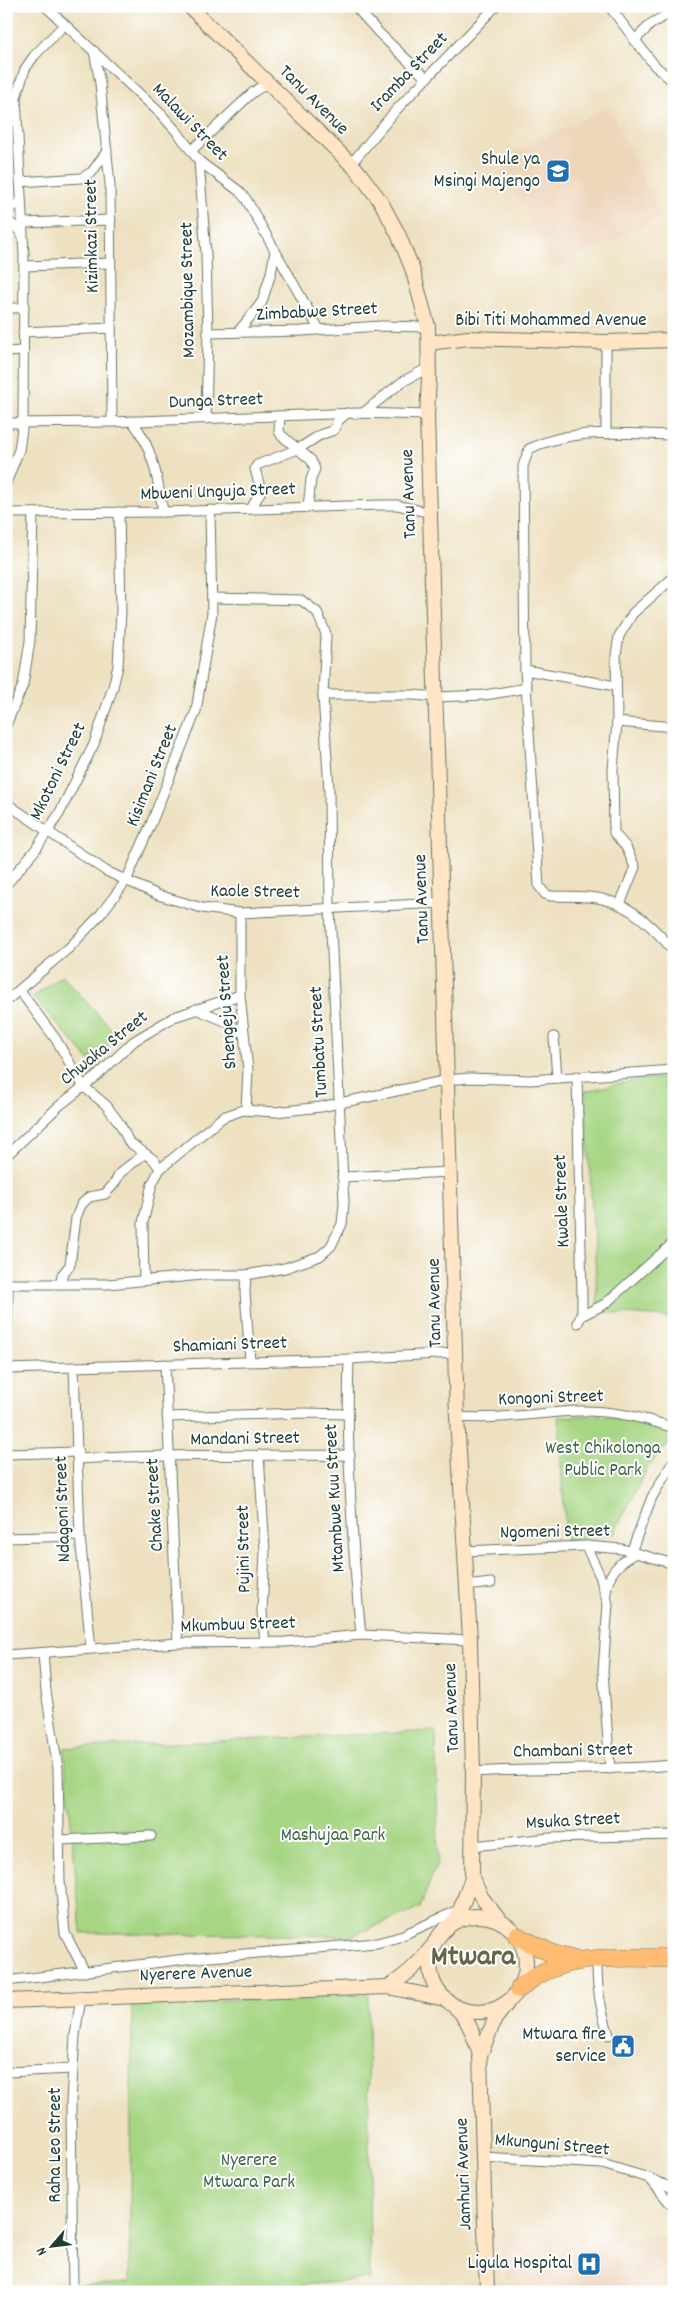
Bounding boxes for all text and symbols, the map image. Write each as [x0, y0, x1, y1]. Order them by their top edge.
street label: Iramba Street [365, 27, 455, 119]
street label: Tanu Avenue [272, 60, 354, 142]
street label: Malawi Street [145, 78, 233, 168]
place label: Shule ya Msingi Majengo [434, 147, 541, 196]
school or university icon: Shule ya Msingi Majengo [545, 158, 571, 184]
street label: Kizimkazi Street [79, 179, 107, 293]
street label: Mozambique Street [174, 222, 204, 358]
street label: Zimbabwe Street [256, 296, 378, 330]
street label: Bibi Titi Mohammed Avenue [455, 308, 647, 335]
street label: Dunga Street [168, 387, 264, 417]
street label: Tanu Avenue [395, 449, 425, 539]
street label: Mbweni Unguja Street [140, 477, 296, 509]
street label: Mkotoni Street [24, 719, 94, 825]
street label: Kisimani Street [120, 721, 186, 831]
street label: Tanu Avenue [408, 854, 438, 944]
street label: Kaole Street [210, 879, 300, 907]
street label: Shengeju Street [211, 954, 245, 1070]
street label: Tumbatu Street [304, 986, 336, 1098]
street label: Chwaka Street [55, 1005, 155, 1093]
street label: Kwale Street [548, 1154, 578, 1248]
street label: Tanu Avenue [422, 1258, 450, 1348]
street label: Shamiani Street [172, 1331, 288, 1361]
street label: Kongoni Street [498, 1384, 604, 1414]
street label: Mtambwe Kuu Street [319, 1423, 353, 1573]
street label: Mandani Street [190, 1426, 300, 1454]
park label: West Chikolonga Public Park [545, 1436, 662, 1485]
street label: Ndagoni Street [49, 1455, 79, 1563]
street label: Chake Street [140, 1458, 172, 1552]
street label: Pujini Street [231, 1505, 259, 1593]
street label: Ngomeni Street [500, 1519, 610, 1547]
street label: Mkumbuu Street [180, 1610, 296, 1642]
street label: Tanu Avenue [438, 1663, 468, 1753]
street label: Chambani Street [513, 1737, 633, 1767]
street label: Msuka Street [525, 1806, 621, 1838]
park label: Mashujaa Park [281, 1823, 385, 1850]
district label: Mtwara [431, 1938, 517, 1979]
street label: Nyerere Avenue [139, 1960, 253, 1990]
place label: Mtwara fire service [522, 2022, 606, 2071]
public building icon: Mtwara fire service [610, 2033, 636, 2059]
street label: Raha Leo Street [43, 2087, 70, 2203]
street label: Jamhuri Avenue [450, 2117, 480, 2231]
street label: Mkunguni Street [493, 2128, 611, 2164]
park label: Nyerere Mtwara Park [203, 2148, 295, 2197]
north arrow [28, 2220, 78, 2270]
text: N [32, 2243, 53, 2259]
place label: Ligula Hospital [468, 2251, 572, 2278]
hospital icon: Ligula Hospital [576, 2251, 602, 2277]

